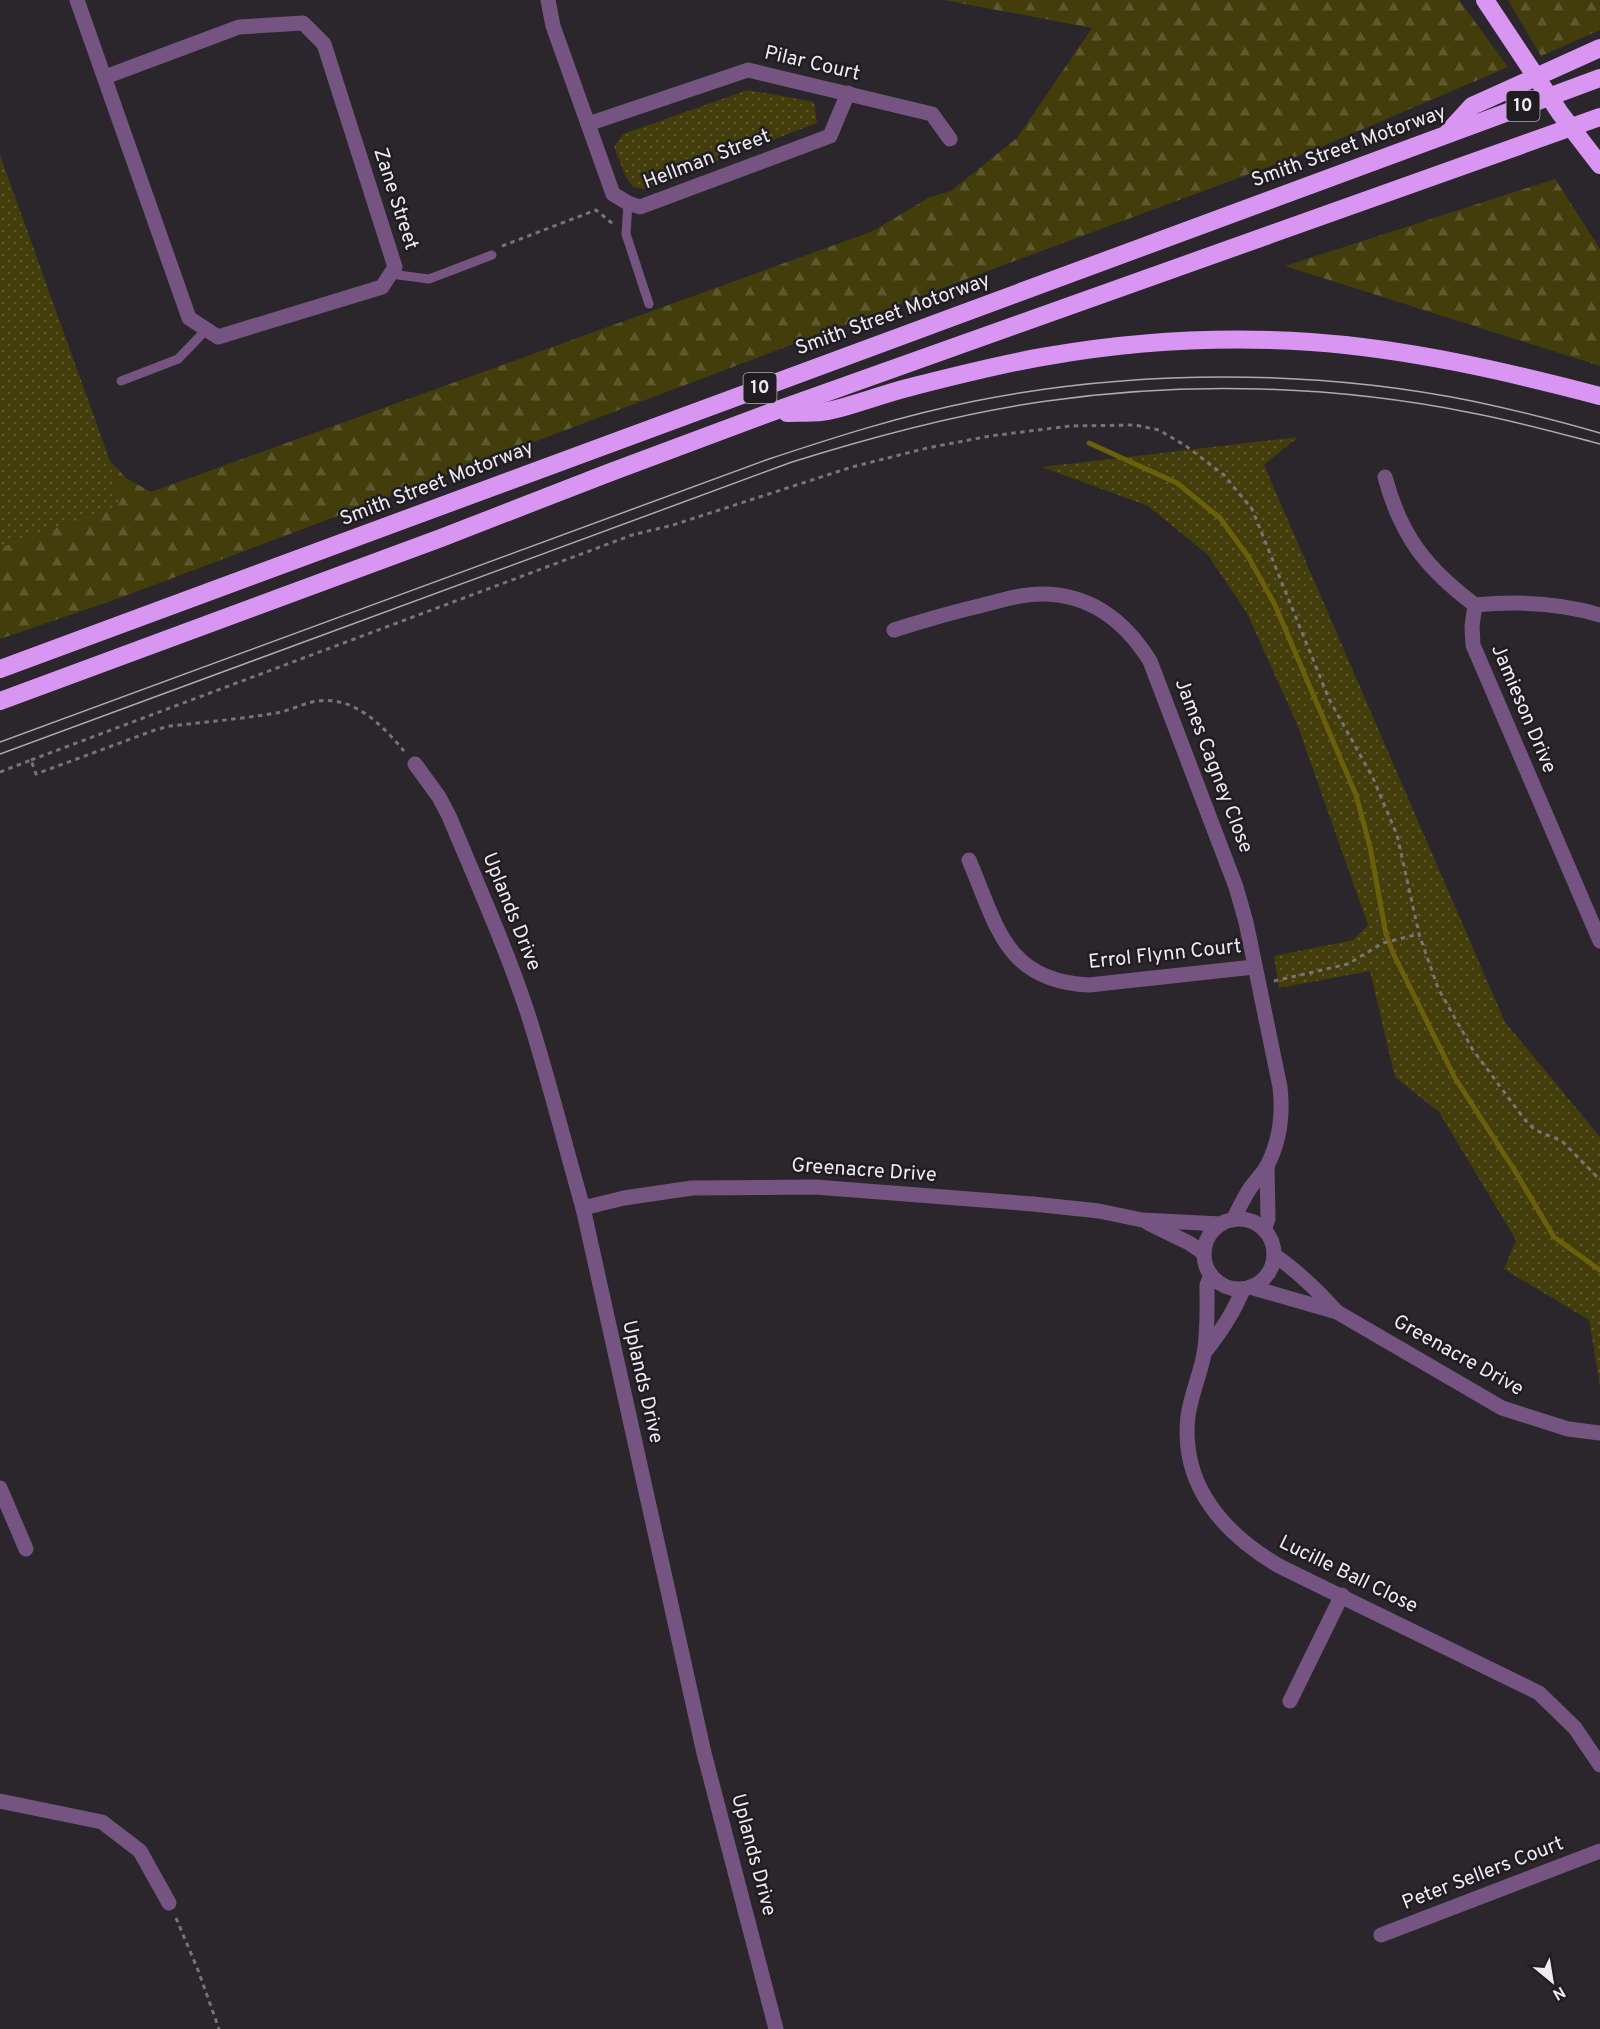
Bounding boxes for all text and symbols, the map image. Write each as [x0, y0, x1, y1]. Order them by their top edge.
street label: Pilar Court [762, 40, 862, 88]
road number: 10 [1506, 91, 1540, 121]
street label: Smith Street Motorway [1248, 100, 1450, 194]
street label: Hellman Street [640, 124, 774, 196]
street label: Zane Street [366, 145, 424, 253]
street label: Smith Street Motorway [792, 268, 994, 362]
road number: 10 [744, 373, 777, 403]
street label: Smith Street Motorway [336, 435, 538, 533]
street label: Jamieson Drive [1484, 640, 1562, 778]
street label: James Cagney Close [1168, 675, 1258, 857]
street label: Uplands Drive [475, 849, 547, 975]
street label: Errol Flynn Court [1087, 934, 1243, 976]
street label: Greenacre Drive [791, 1153, 937, 1189]
street label: Greenacre Drive [1388, 1309, 1528, 1403]
street label: Uplands Drive [615, 1318, 669, 1446]
street label: Lucille Ball Close [1274, 1530, 1422, 1620]
street label: Uplands Drive [724, 1791, 782, 1919]
street label: Peter Sellers Court [1399, 1831, 1567, 1917]
north arrow [1522, 1951, 1582, 2011]
text: N [1549, 1981, 1568, 2004]

